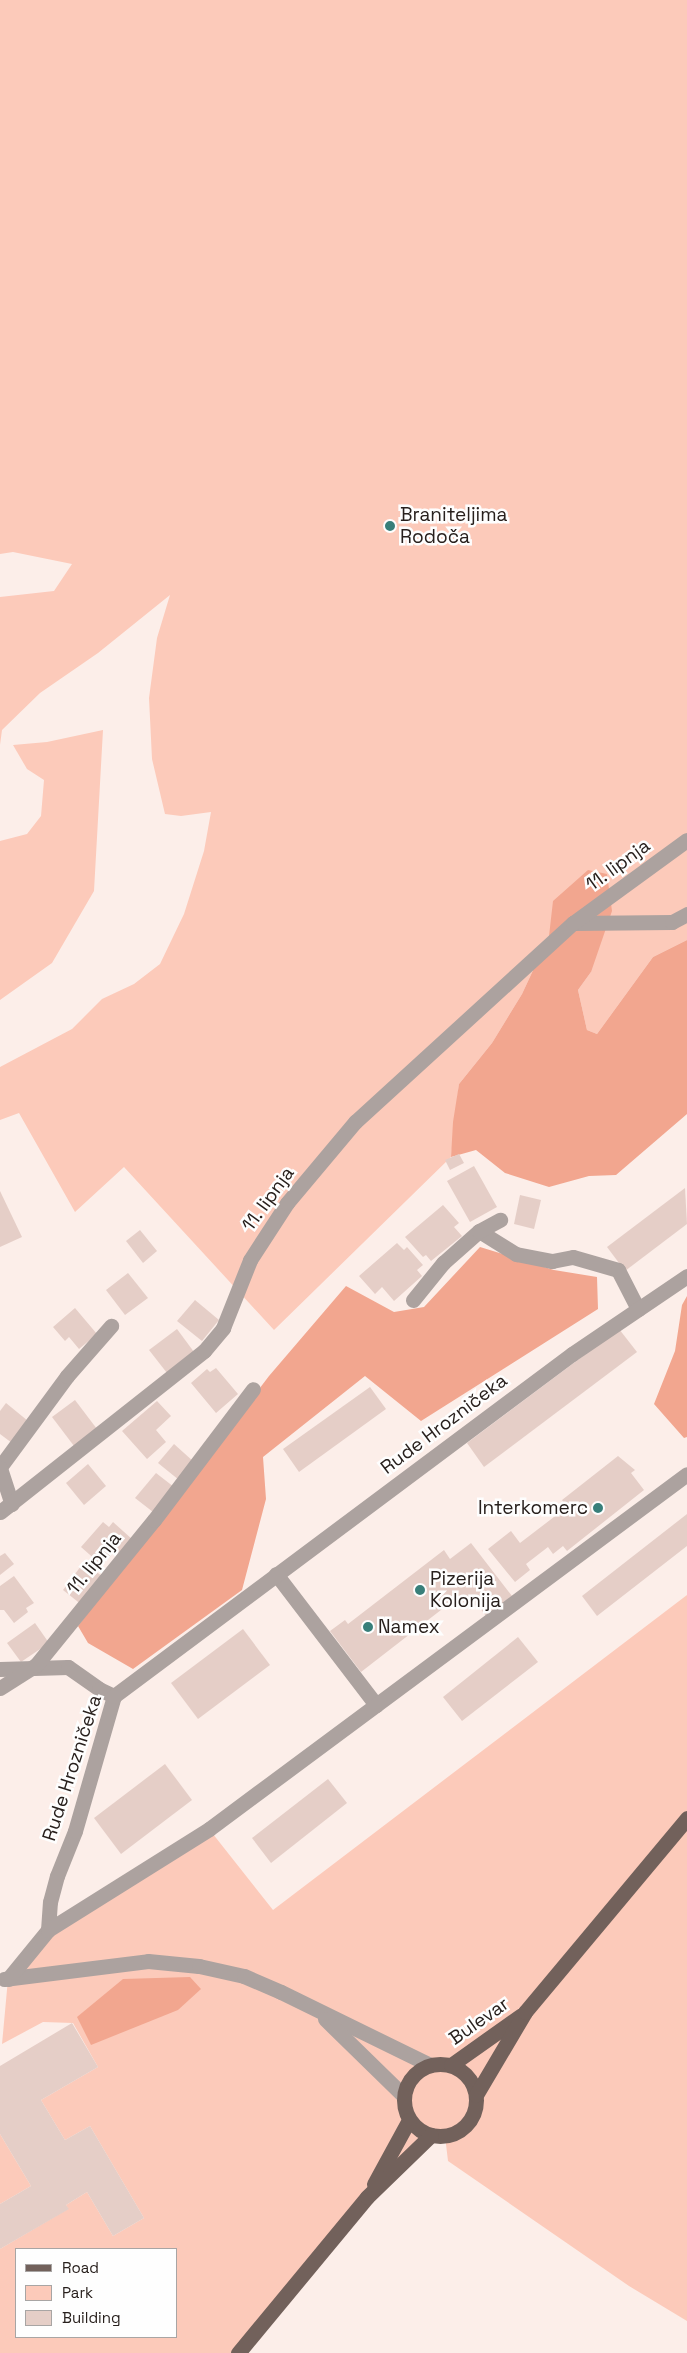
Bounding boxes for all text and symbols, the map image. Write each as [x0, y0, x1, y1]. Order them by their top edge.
place label: Braniteljima Rodoča [400, 504, 508, 548]
marker: Braniteljima Rodoča [384, 520, 396, 532]
street label: 11. lipnja [581, 834, 655, 896]
street label: 11. lipnja [237, 1162, 299, 1236]
street label: Rude Hrozničeka [376, 1369, 512, 1479]
place label: Interkomerc [478, 1497, 588, 1519]
marker: Interkomerc [592, 1502, 604, 1514]
street label: 11. lipnja [62, 1527, 126, 1599]
place label: Pizerija Kolonija [430, 1568, 501, 1612]
marker: Pizerija Kolonija [414, 1584, 426, 1596]
place label: Namex [378, 1616, 440, 1638]
marker: Namex [362, 1621, 374, 1633]
street label: Rude Hrozničeka [38, 1692, 106, 1844]
street label: Bulevar [445, 1992, 513, 2050]
legend [15, 2248, 178, 2338]
text: Road [62, 2258, 99, 2277]
text: Park [62, 2283, 93, 2302]
text: Building [62, 2308, 121, 2327]

